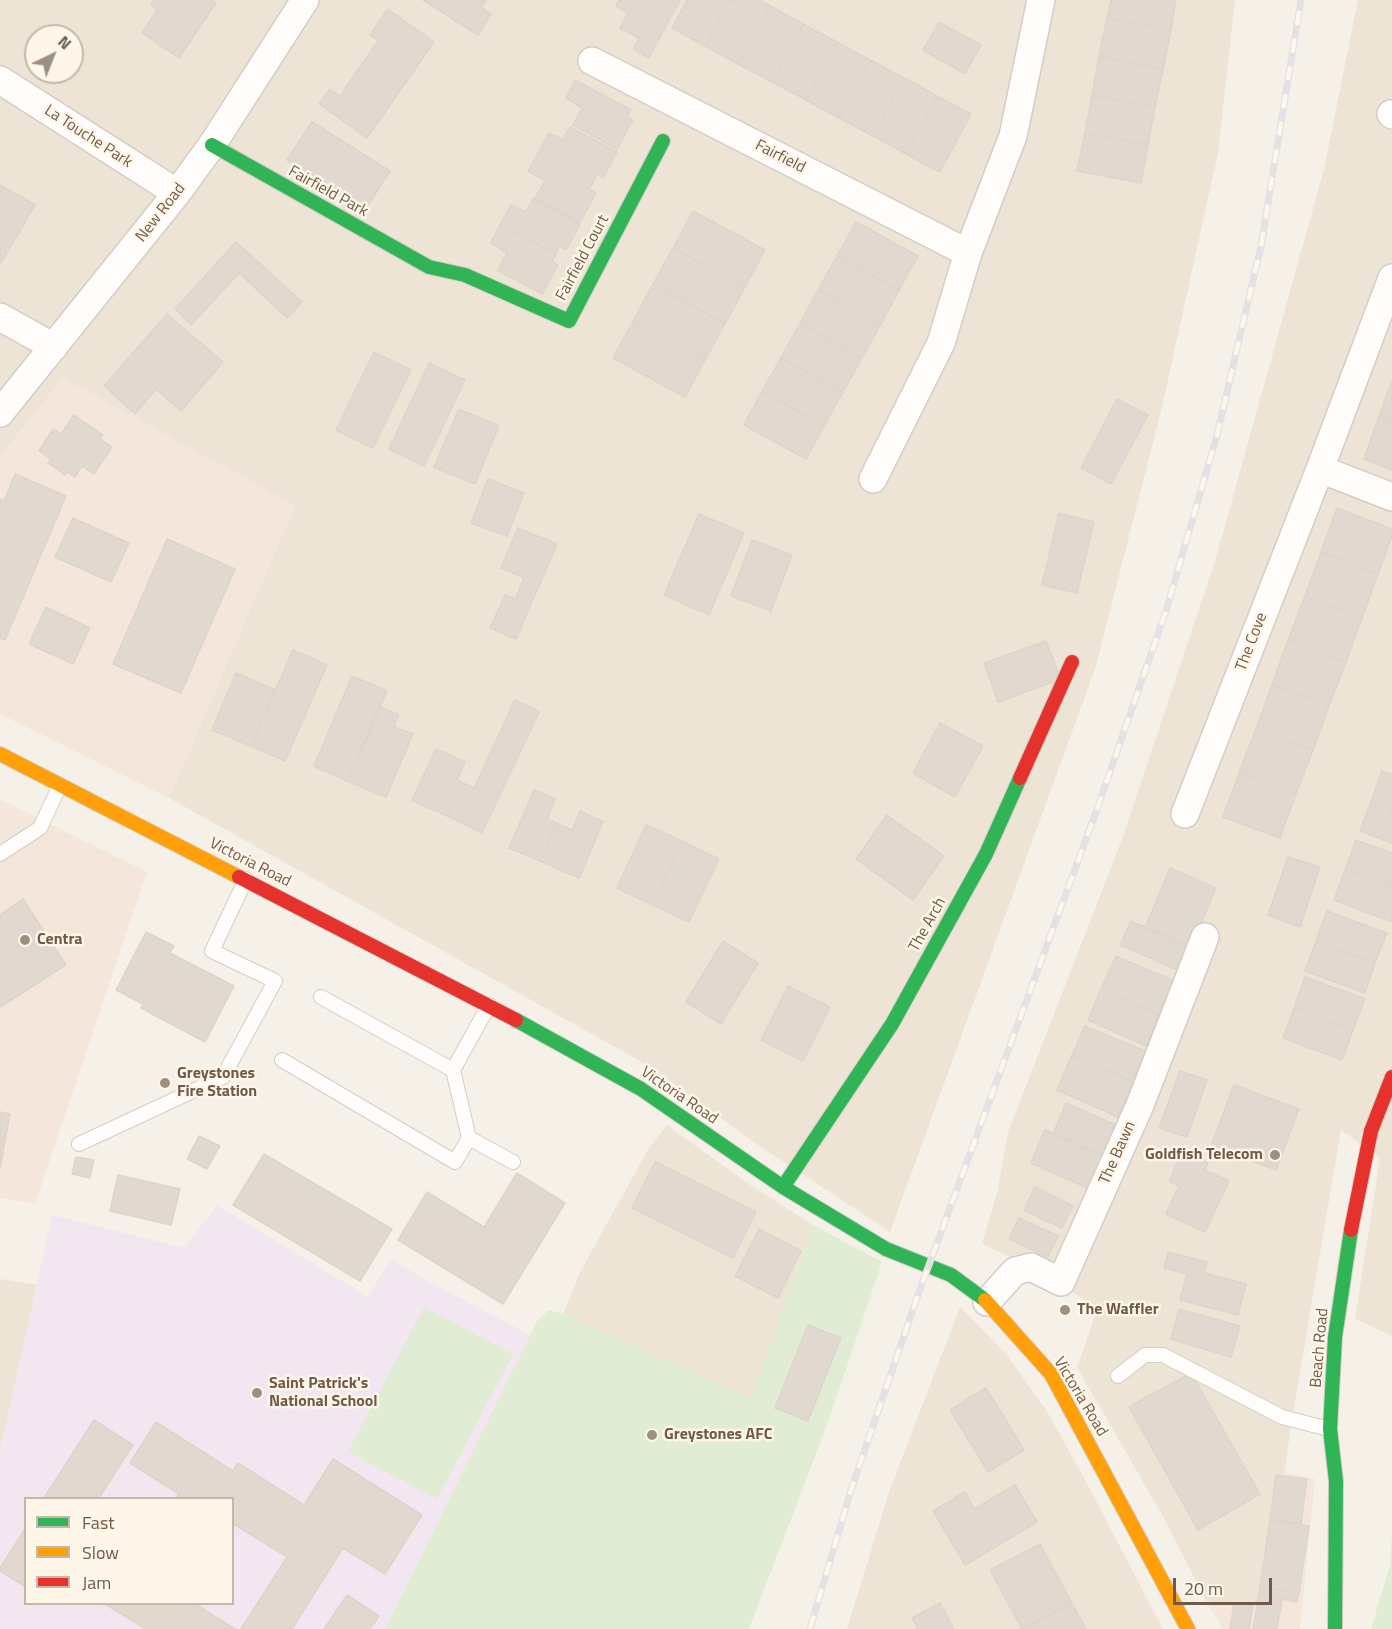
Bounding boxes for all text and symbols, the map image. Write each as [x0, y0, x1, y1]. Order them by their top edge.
north arrow [24, 24, 84, 84]
text: N [53, 30, 77, 55]
street label: La Touche Park [40, 101, 136, 173]
street label: Fairfield [752, 136, 808, 178]
street label: Fairfield Park [285, 162, 371, 222]
street label: New Road [132, 180, 190, 246]
street label: Fairfield Court [552, 212, 614, 304]
street label: The Cove [1232, 610, 1272, 674]
street label: Victoria Road [206, 834, 294, 892]
street label: The Arch [905, 895, 951, 955]
place label: Centra [37, 930, 83, 950]
marker: Centra [18, 933, 32, 947]
street label: Victoria Road [637, 1063, 721, 1129]
place label: Greystones Fire Station [177, 1064, 257, 1102]
marker: Greystones Fire Station [158, 1076, 172, 1090]
street label: The Bawn [1096, 1118, 1140, 1188]
place label: Goldfish Telecom [1145, 1145, 1263, 1165]
marker: Goldfish Telecom [1268, 1148, 1282, 1162]
place label: The Waffler [1077, 1300, 1159, 1320]
marker: The Waffler [1058, 1303, 1072, 1317]
street label: Beach Road [1307, 1307, 1333, 1389]
street label: Victoria Road [1049, 1354, 1111, 1440]
place label: Saint Patrick's National School [269, 1374, 378, 1412]
marker: Saint Patrick's National School [250, 1386, 264, 1400]
place label: Greystones AFC [664, 1425, 772, 1445]
marker: Greystones AFC [645, 1428, 659, 1442]
legend [24, 1497, 234, 1605]
text: Fast [82, 1509, 115, 1536]
text: Slow [82, 1539, 119, 1566]
scale bar [1176, 1566, 1275, 1604]
text: Jam [82, 1569, 111, 1596]
text: 20 m [1184, 1575, 1223, 1602]

